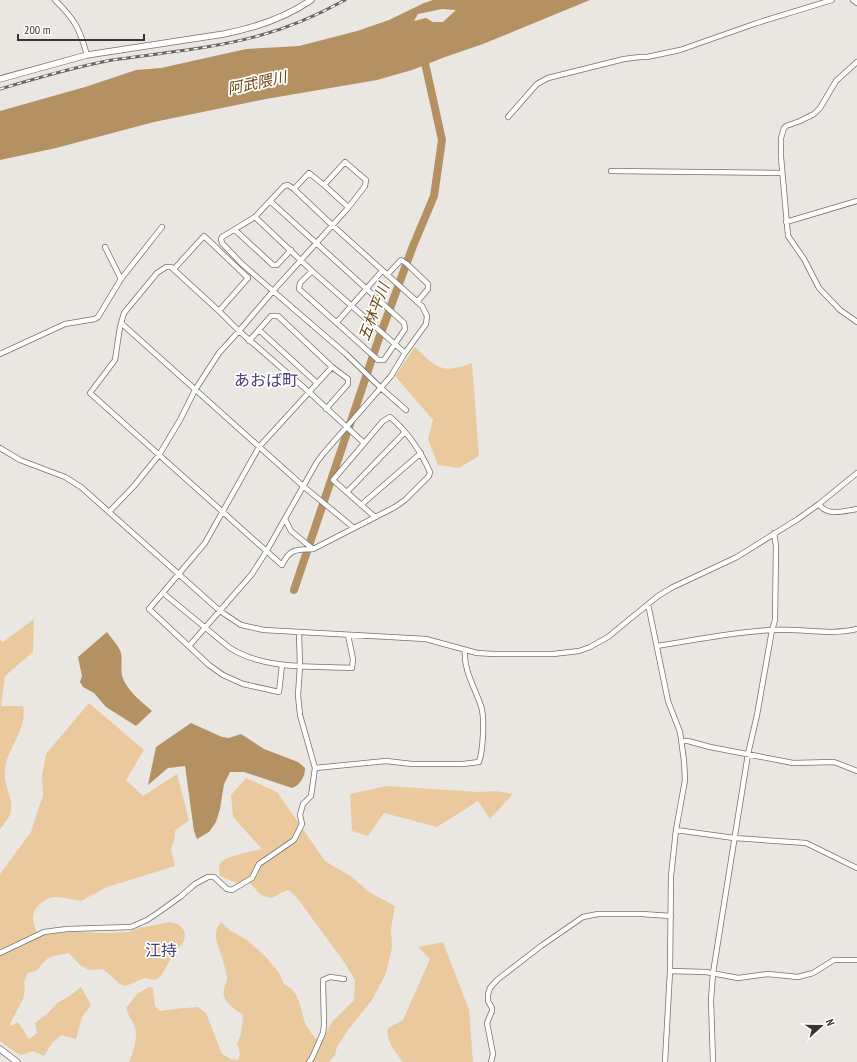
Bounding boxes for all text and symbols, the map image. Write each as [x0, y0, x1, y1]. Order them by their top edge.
scale bar [18, 16, 144, 42]
text: 200 m [24, 22, 51, 37]
water label: 阿武隈川 [226, 67, 290, 98]
water label: 五林平川 [354, 279, 394, 343]
district label: あおば町 [234, 370, 298, 390]
district label: 江持 [145, 940, 177, 960]
north arrow [801, 1006, 841, 1046]
text: N [823, 1017, 838, 1028]

